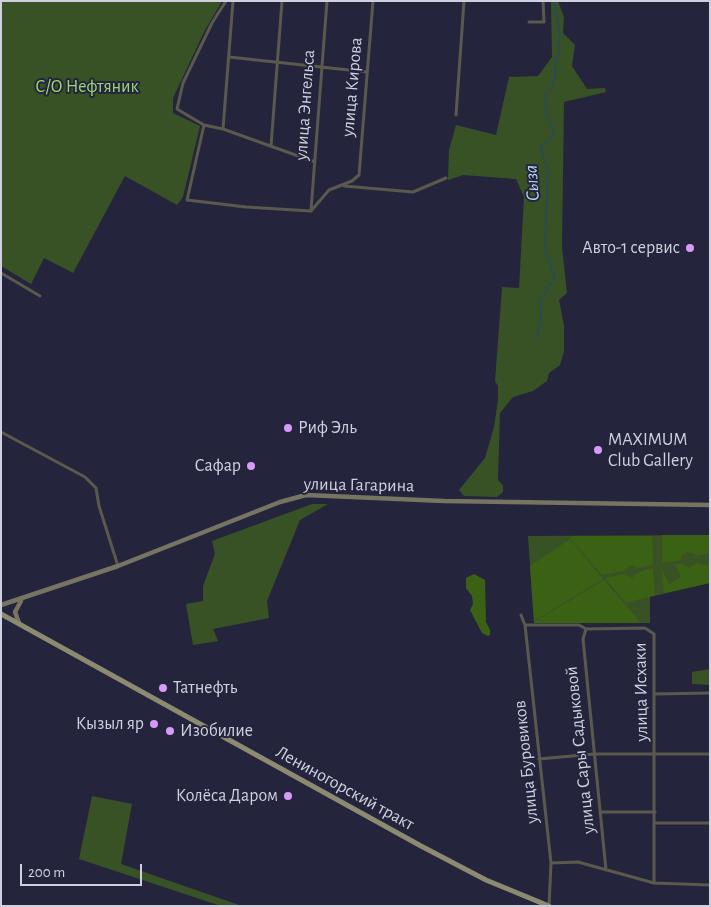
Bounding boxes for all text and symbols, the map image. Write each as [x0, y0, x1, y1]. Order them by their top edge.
street label: улица Кирова [337, 36, 367, 138]
street label: улица Энгельса [290, 49, 320, 161]
park label: С/О Нефтяник [35, 76, 139, 98]
water label: Сыза [519, 164, 545, 202]
place label: Авто-1 сервис [582, 237, 680, 259]
marker: Авто-1 сервис [684, 242, 696, 254]
place label: Риф Эль [298, 417, 357, 439]
marker: Риф Эль [282, 422, 294, 434]
place label: MAXIMUM Club Gallery [608, 429, 693, 472]
marker: MAXIMUM Club Gallery [592, 444, 604, 456]
place label: Сафар [194, 455, 241, 477]
marker: Сафар [245, 460, 257, 472]
street label: улица Гагарина [303, 473, 415, 497]
street label: улица Исхаки [629, 642, 653, 742]
street label: улица Сары Садыковой [560, 665, 600, 835]
place label: Татнефть [173, 677, 237, 699]
marker: Татнефть [157, 682, 169, 694]
street label: улица Буровиков [509, 699, 543, 825]
place label: Кызыл яр [76, 713, 144, 735]
marker: Кызыл яр [148, 718, 160, 730]
place label: Изобилие [180, 720, 253, 742]
marker: Изобилие [164, 725, 176, 737]
street label: Лениногорский тракт [272, 741, 418, 835]
place label: Колёса Даром [176, 785, 278, 807]
marker: Колёса Даром [282, 790, 294, 802]
scale bar [22, 854, 145, 886]
text: 200 m [28, 865, 65, 880]

